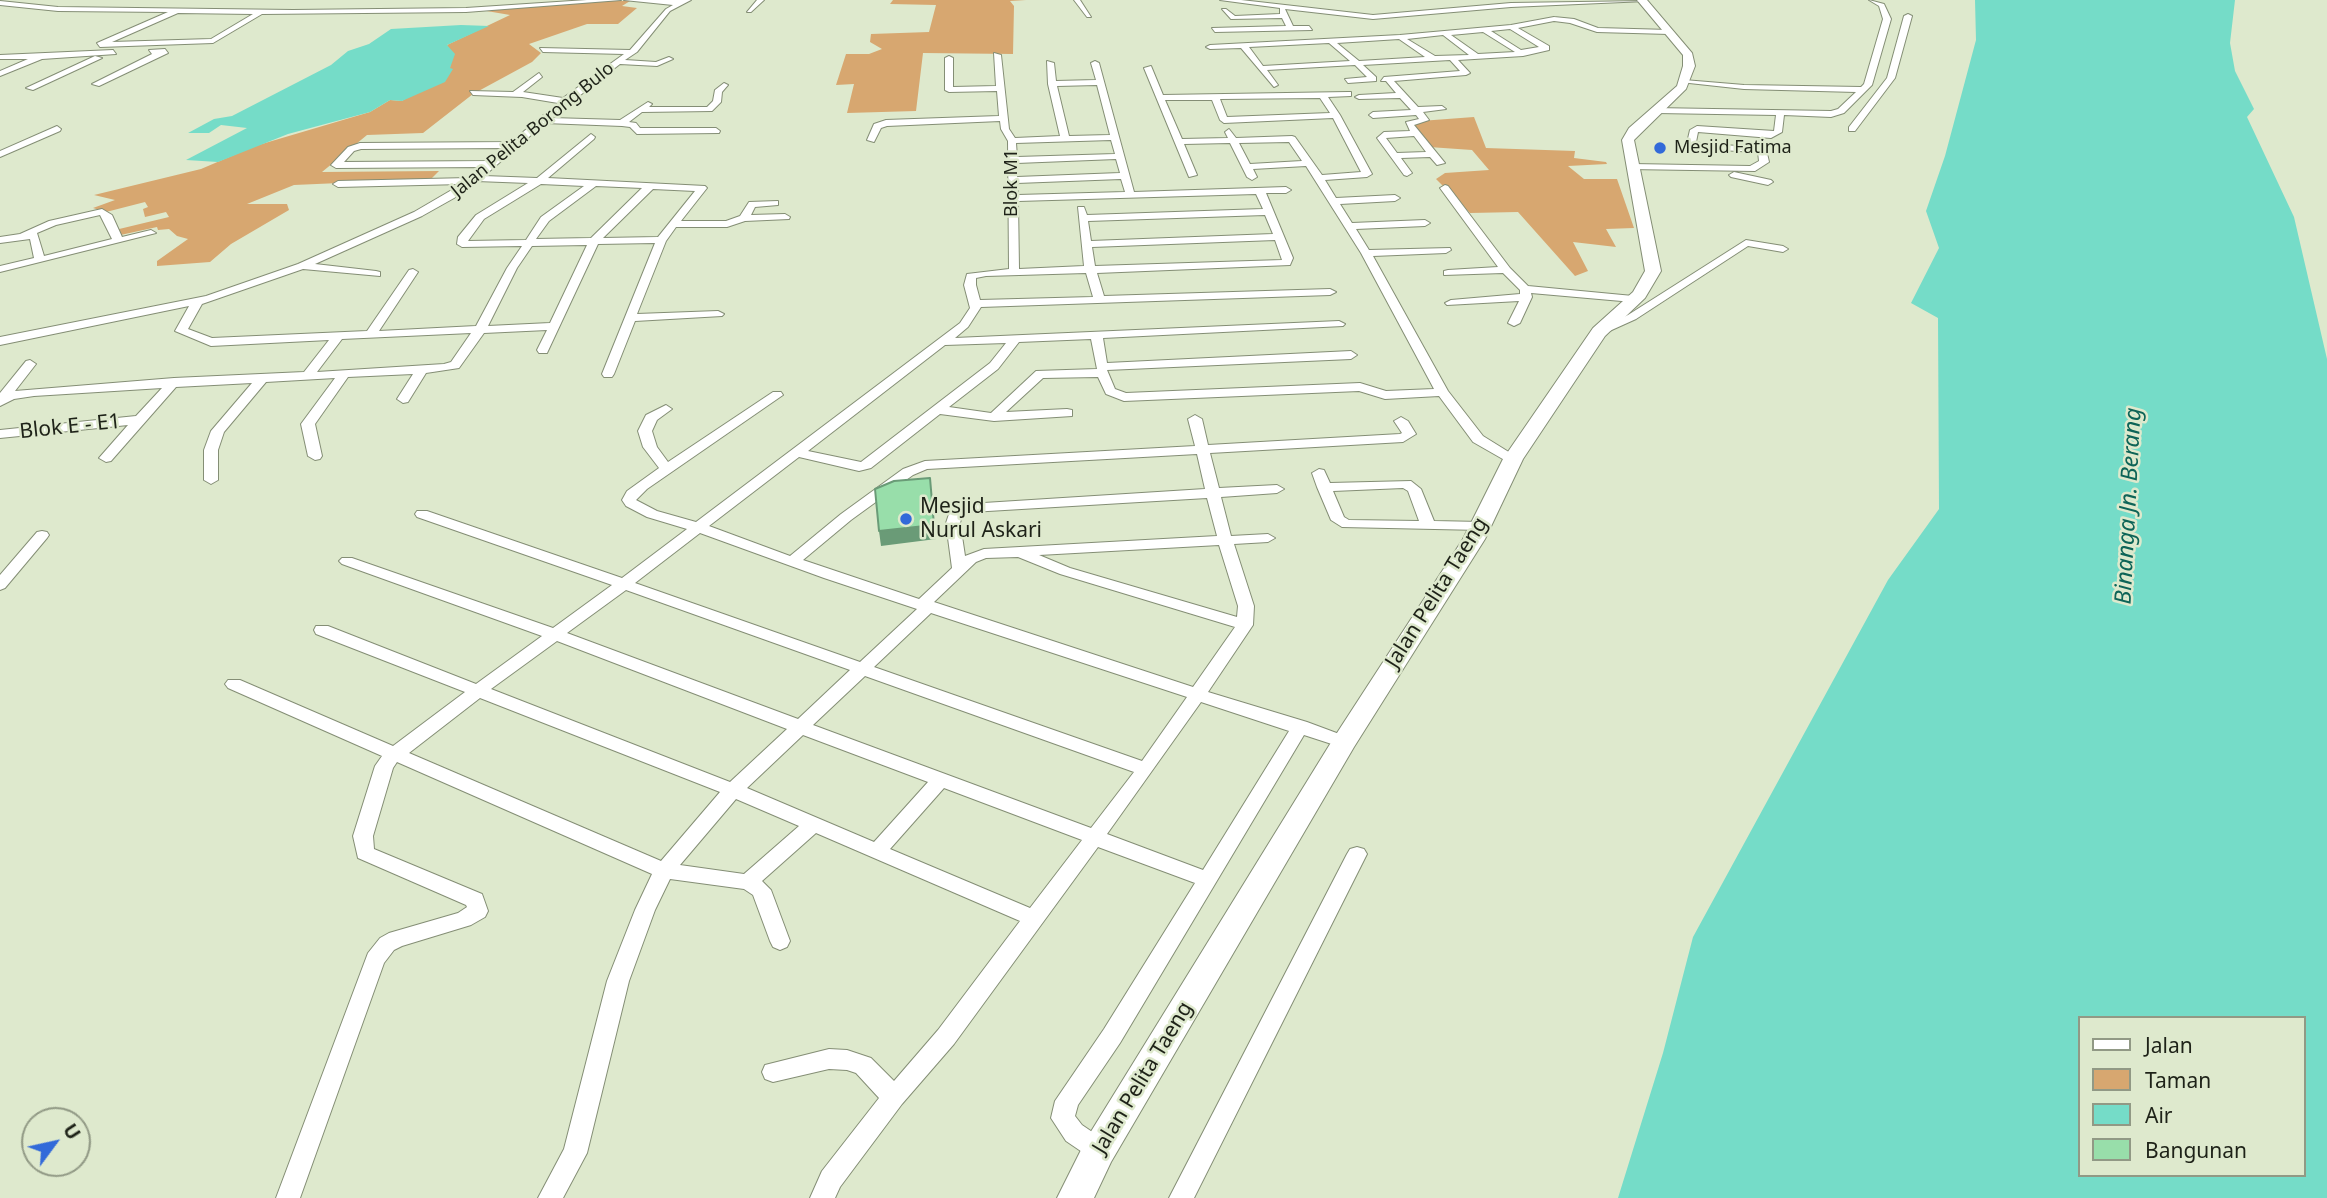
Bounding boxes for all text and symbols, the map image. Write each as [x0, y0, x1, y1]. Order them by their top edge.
street label: Jalan Pelita Borong Bulo [447, 58, 619, 202]
place label: Mesjid Fatima [1674, 137, 1792, 159]
marker: Mesjid Fatima [1652, 140, 1668, 156]
street label: Blok M1 [1001, 149, 1023, 217]
water label: Binanga Jn. Berang [2110, 407, 2148, 605]
street label: Blok E - E1 [18, 409, 122, 445]
place label: Mesjid Nurul Askari [920, 494, 1042, 544]
marker: Mesjid Nurul Askari [898, 511, 914, 527]
street label: Jalan Pelita Taeng [1381, 513, 1493, 673]
street label: Jalan Pelita Taeng [1088, 997, 1198, 1159]
legend [2078, 1016, 2306, 1177]
text: Jalan [2145, 1031, 2193, 1059]
text: Taman [2145, 1066, 2211, 1094]
text: Air [2145, 1101, 2173, 1129]
north arrow [21, 1107, 91, 1177]
text: U [57, 1119, 87, 1145]
text: Bangunan [2145, 1136, 2247, 1164]

